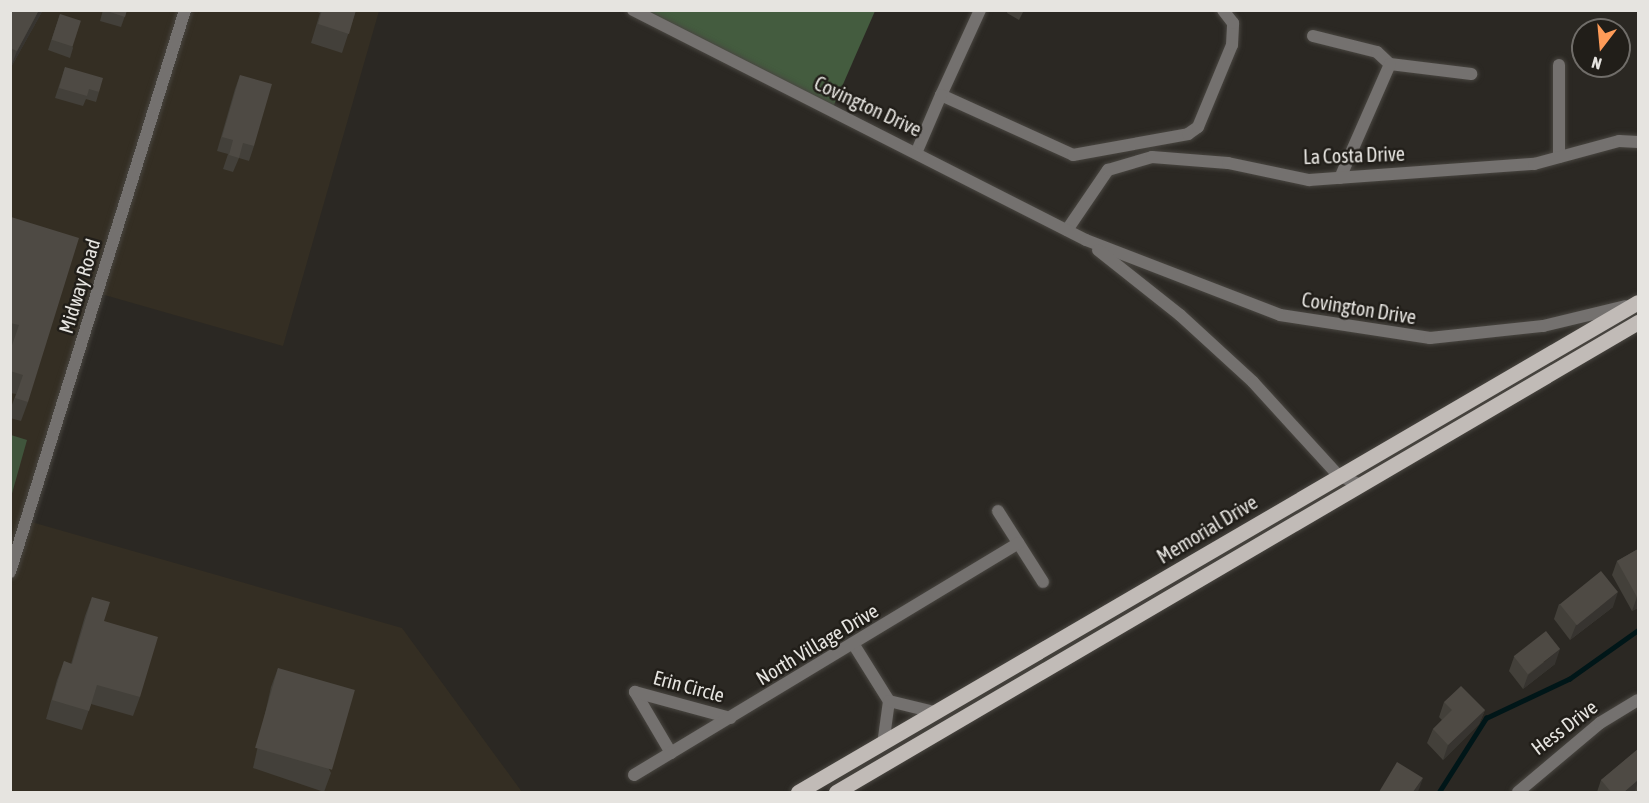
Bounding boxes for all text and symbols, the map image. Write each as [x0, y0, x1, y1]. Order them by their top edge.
north arrow [1571, 18, 1631, 78]
text: N [1590, 53, 1604, 73]
street label: Covington Drive [811, 71, 925, 141]
street label: La Costa Drive [1303, 141, 1405, 169]
street label: Midway Road [53, 236, 105, 336]
street label: Covington Drive [1300, 287, 1418, 329]
street label: Memorial Drive [1152, 490, 1262, 568]
street label: North Village Drive [752, 598, 882, 690]
street label: Erin Circle [651, 665, 727, 707]
street label: Hess Drive [1526, 694, 1602, 760]

